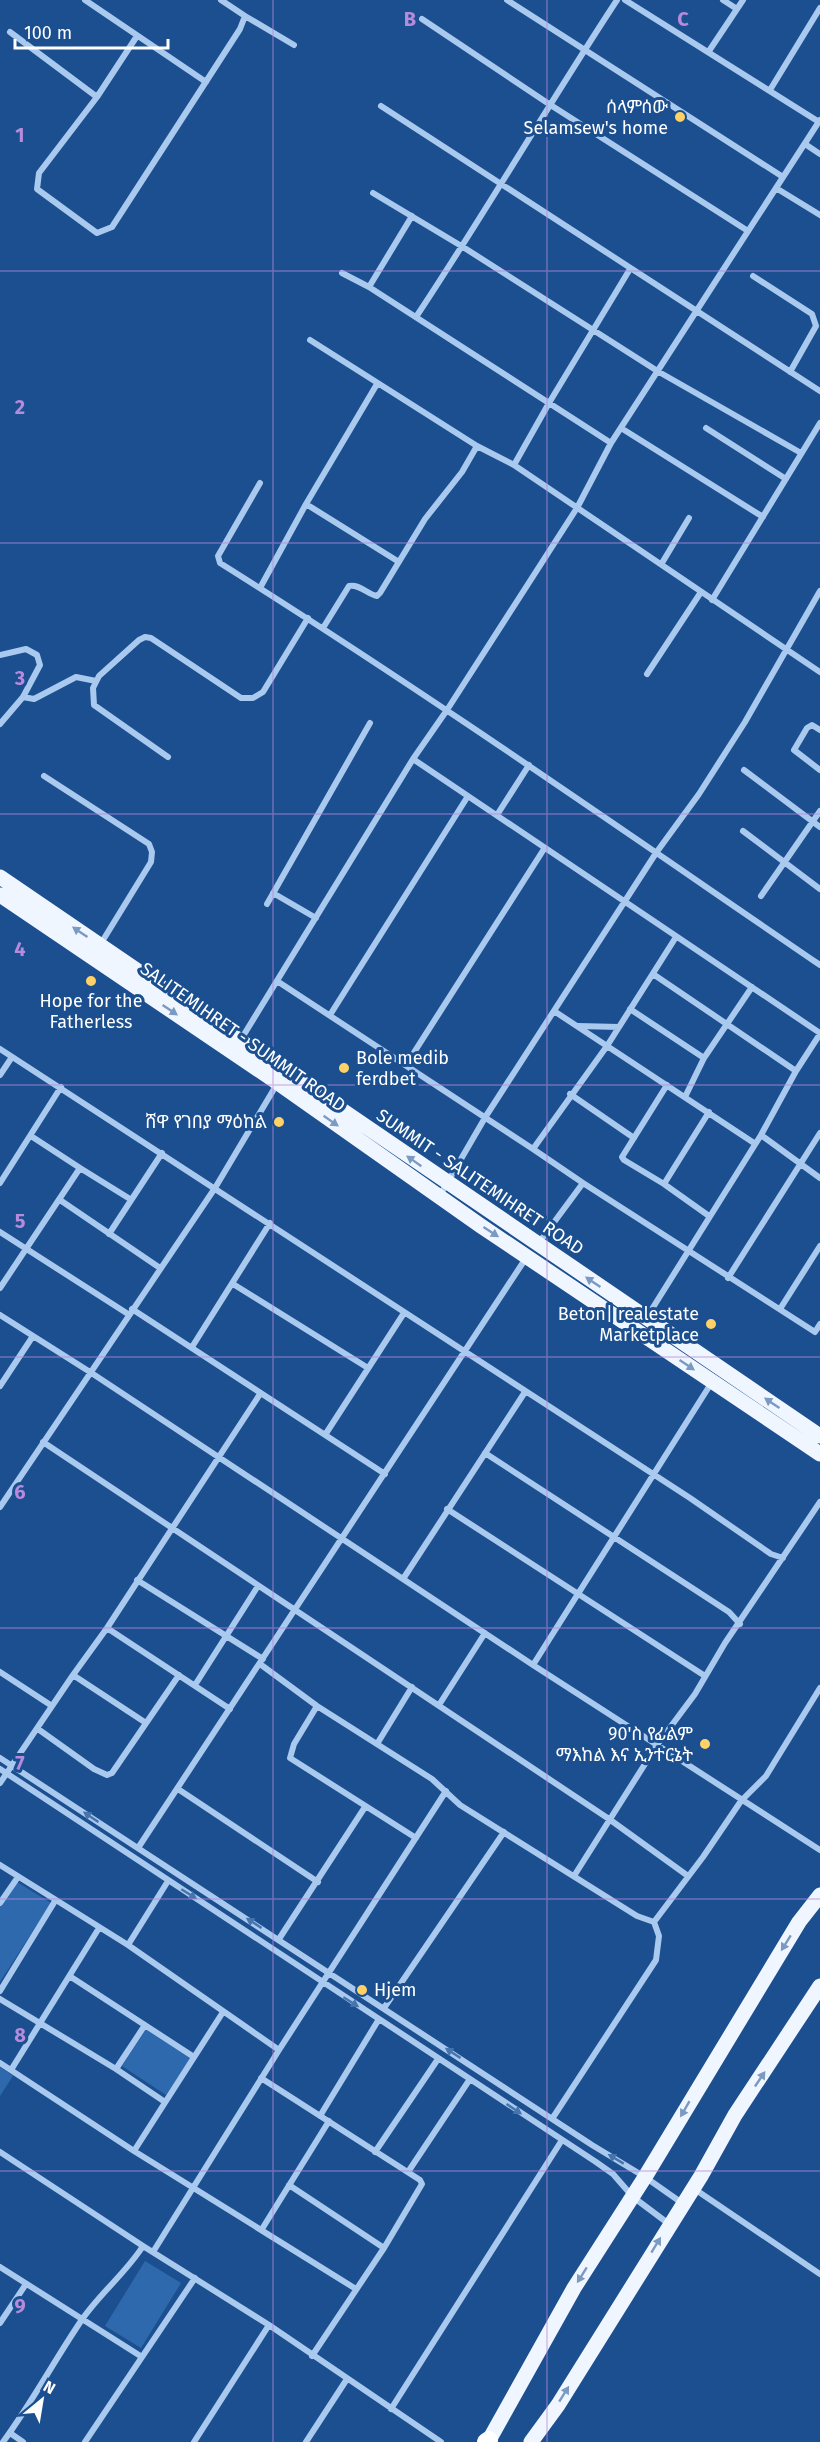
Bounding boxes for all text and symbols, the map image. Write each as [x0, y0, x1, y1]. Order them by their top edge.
text: B [404, 7, 416, 31]
text: C [677, 7, 689, 31]
scale bar [15, 12, 168, 50]
text: 100 m [24, 22, 72, 44]
place label: ሰላምሰው Selamsew's home [524, 96, 668, 139]
marker: ሰላምሰው Selamsew's home [673, 110, 687, 124]
text: 1 [15, 123, 25, 147]
text: 2 [15, 395, 25, 419]
text: 3 [14, 666, 25, 690]
one-way arrow [73, 926, 89, 938]
text: 4 [14, 937, 26, 961]
street label: SALITEMIHRET - SUMMIT ROAD [136, 958, 350, 1116]
marker: Hope for the Fatherless [84, 974, 98, 988]
place label: Hope for the Fatherless [40, 990, 142, 1033]
one-way arrow [162, 1004, 178, 1016]
place label: Bole medib ferdbet [356, 1047, 449, 1090]
marker: Bole medib ferdbet [337, 1061, 351, 1075]
street label: SUMMIT - SALITEMIHRET ROAD [372, 1104, 588, 1260]
place label: ሸዋ የገበያ ማዕከል [145, 1111, 267, 1133]
marker: ሸዋ የገበያ ማዕከል [272, 1115, 286, 1129]
one-way arrow [322, 1115, 338, 1127]
one-way arrow [407, 1155, 423, 1167]
text: 5 [15, 1209, 26, 1233]
one-way arrow [483, 1226, 499, 1237]
one-way arrow [585, 1276, 602, 1287]
place label: Beton| realestate Marketplace [558, 1303, 699, 1346]
marker: Beton| realestate Marketplace [704, 1317, 718, 1331]
one-way arrow [679, 1359, 695, 1371]
one-way arrow [763, 1398, 780, 1409]
text: 6 [14, 1480, 26, 1504]
place label: 90'ስ የፊልም ማእከል እና ኢንተርኔት [556, 1723, 693, 1766]
marker: 90'ስ የፊልም ማእከል እና ኢንተርኔት [698, 1737, 712, 1751]
text: 7 [15, 1751, 25, 1775]
one-way arrow [83, 1812, 99, 1823]
one-way arrow [181, 1888, 197, 1899]
one-way arrow [247, 1917, 263, 1929]
one-way arrow [781, 1934, 792, 1951]
place label: Hjem [374, 1979, 417, 2001]
marker: Hjem [355, 1983, 369, 1997]
one-way arrow [343, 1996, 360, 2007]
text: 8 [14, 2023, 26, 2047]
one-way arrow [445, 2047, 461, 2059]
one-way arrow [754, 2071, 765, 2088]
one-way arrow [680, 2101, 690, 2118]
one-way arrow [506, 2103, 522, 2115]
one-way arrow [608, 2154, 624, 2165]
one-way arrow [651, 2237, 662, 2253]
one-way arrow [577, 2267, 588, 2283]
text: 9 [14, 2294, 26, 2318]
north arrow [12, 2370, 72, 2430]
text: N [40, 2377, 59, 2398]
one-way arrow [559, 2386, 570, 2402]

